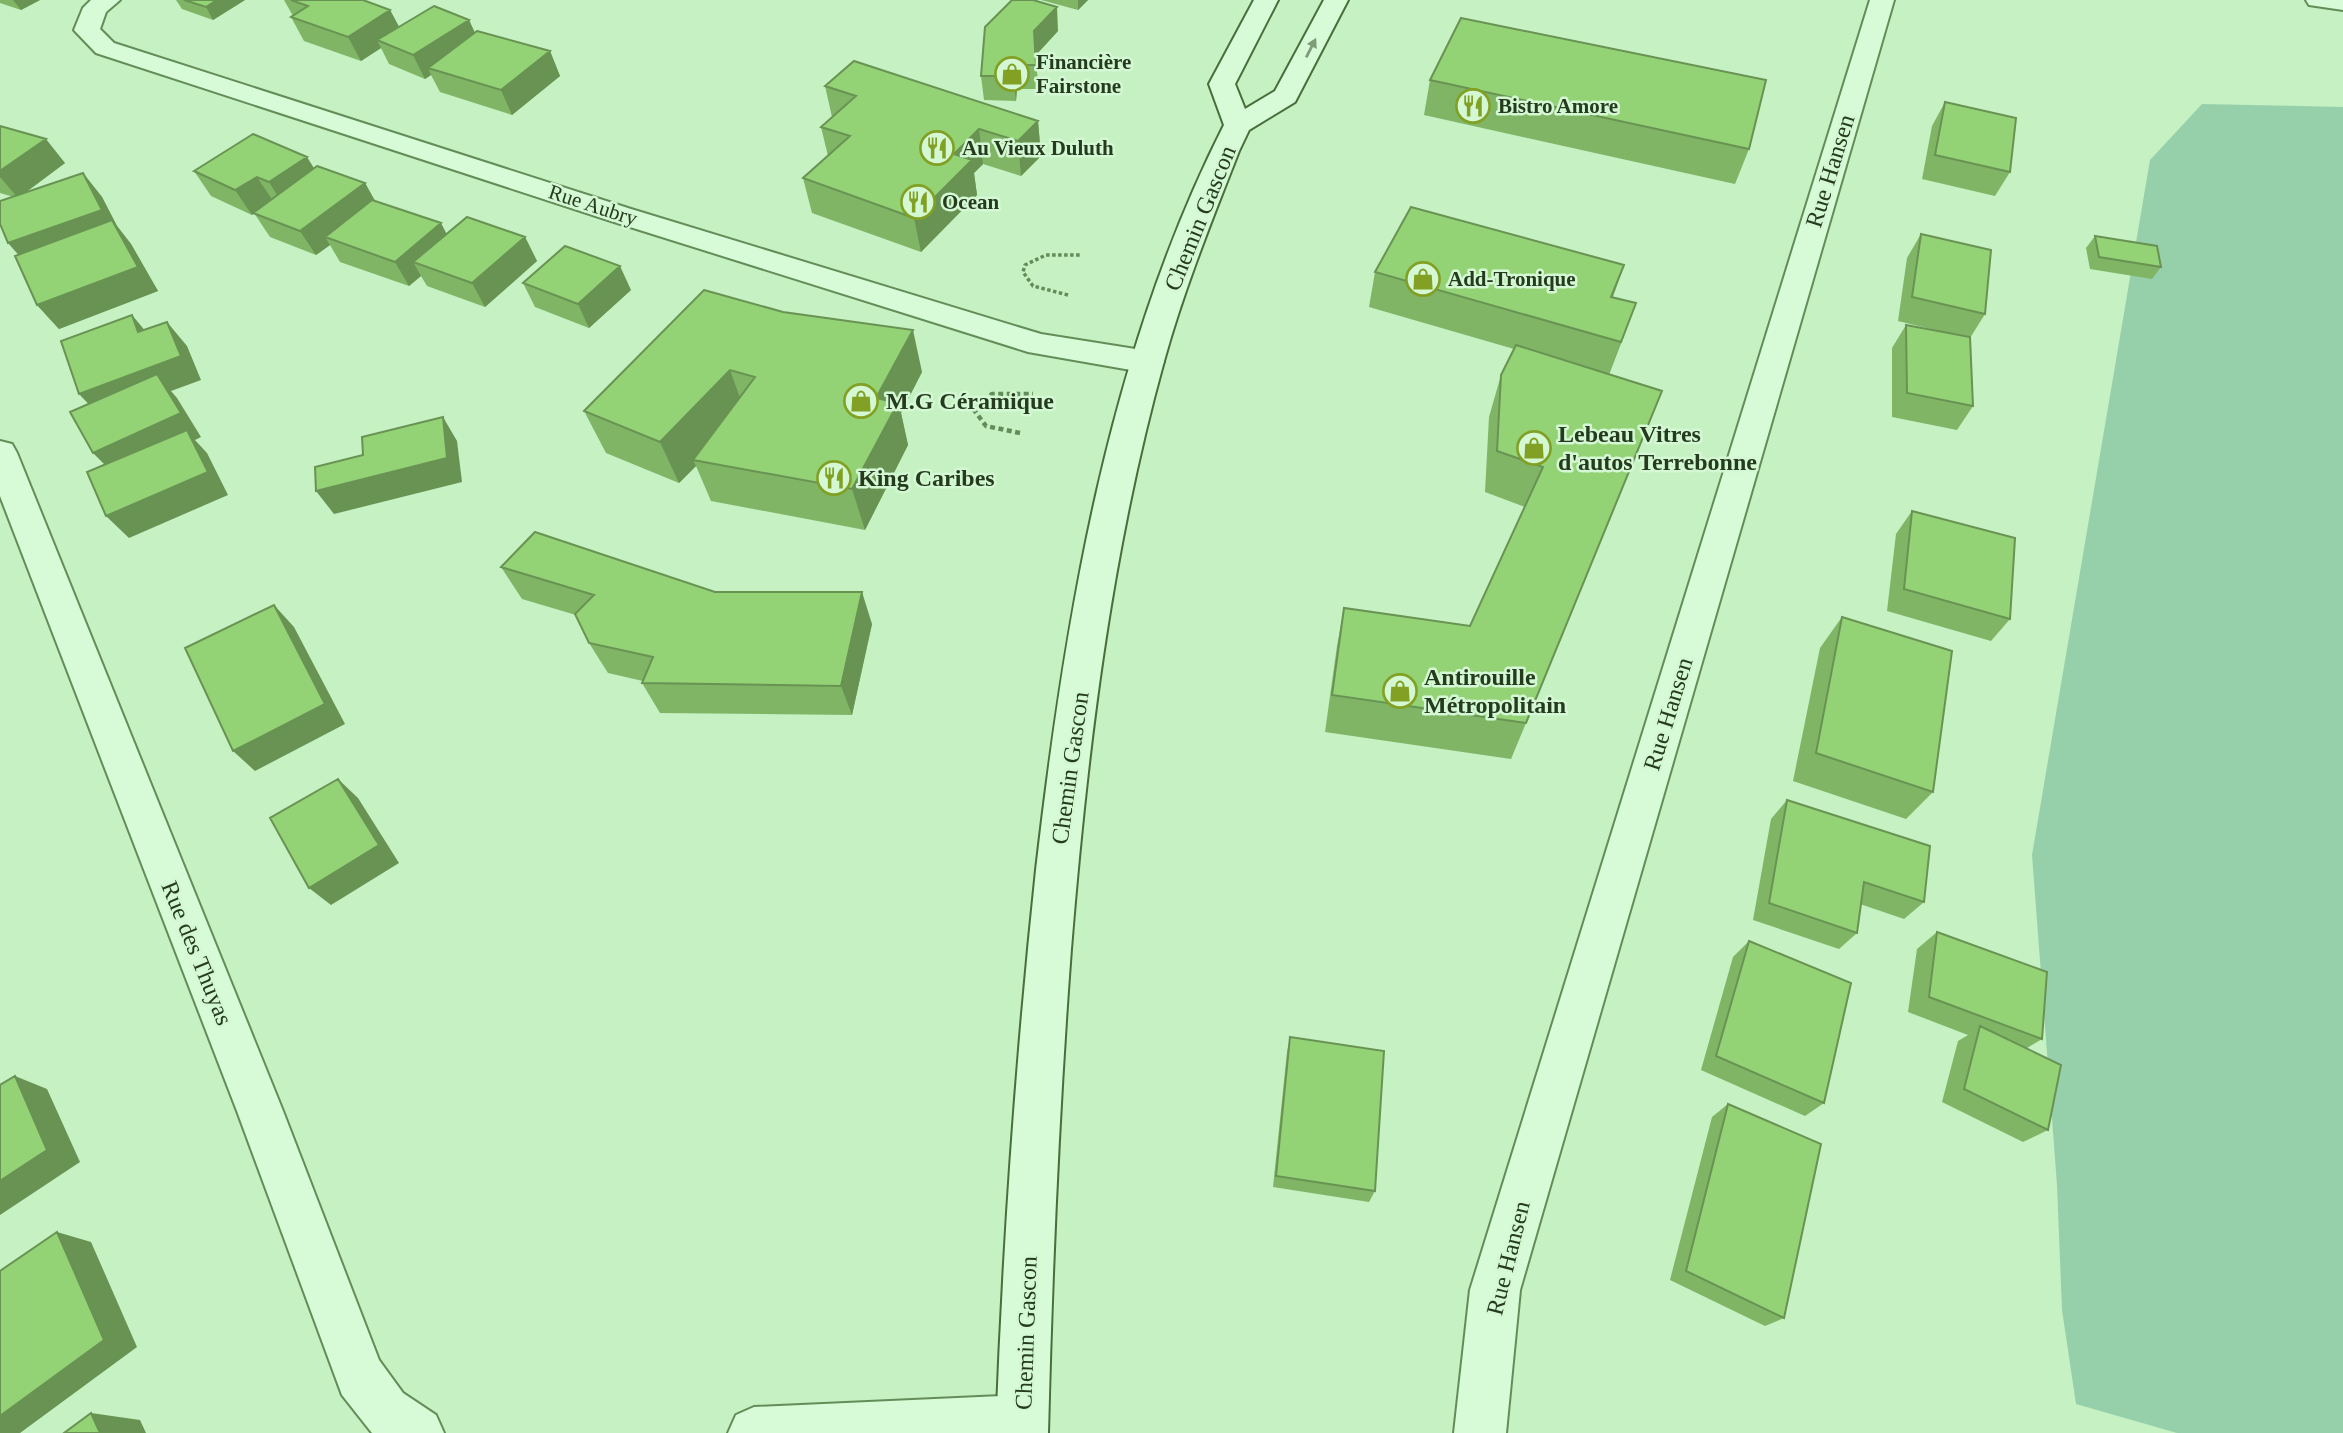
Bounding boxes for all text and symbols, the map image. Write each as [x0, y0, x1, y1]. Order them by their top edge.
one-way arrow [1305, 38, 1316, 58]
place label: Financière Fairstone [1036, 50, 1131, 98]
shop icon: Financière Fairstone [993, 55, 1031, 93]
restaurant icon: Bistro Amore [1454, 87, 1492, 125]
place label: Bistro Amore [1498, 94, 1618, 118]
street label: Rue Hansen [1801, 111, 1859, 231]
restaurant icon: Au Vieux Duluth [918, 129, 956, 167]
place label: Au Vieux Duluth [962, 136, 1114, 160]
street label: Chemin Gascon [1159, 142, 1241, 294]
street label: Rue Aubry [546, 179, 641, 231]
restaurant icon: Ocean [899, 183, 937, 221]
place label: Ocean [942, 190, 999, 214]
shop icon: Add-Tronique [1404, 260, 1442, 298]
place label: Add-Tronique [1448, 267, 1576, 291]
shop icon: M.G Céramique [842, 382, 880, 420]
place label: M.G Céramique [886, 388, 1054, 414]
place label: Lebeau Vitres d'autos Terrebonne [1558, 421, 1757, 475]
shop icon: Lebeau Vitres d'autos Terrebonne [1515, 429, 1553, 467]
restaurant icon: King Caribes [815, 459, 853, 497]
place label: King Caribes [858, 465, 995, 491]
street label: Rue Hansen [1639, 654, 1697, 774]
place label: Antirouille Métropolitain [1424, 664, 1566, 718]
shop icon: Antirouille Métropolitain [1381, 672, 1419, 710]
street label: Chemin Gascon [1046, 690, 1094, 846]
street label: Rue des Thuyas [156, 877, 238, 1029]
street label: Rue Hansen [1481, 1198, 1535, 1318]
street label: Chemin Gascon [1010, 1256, 1042, 1410]

